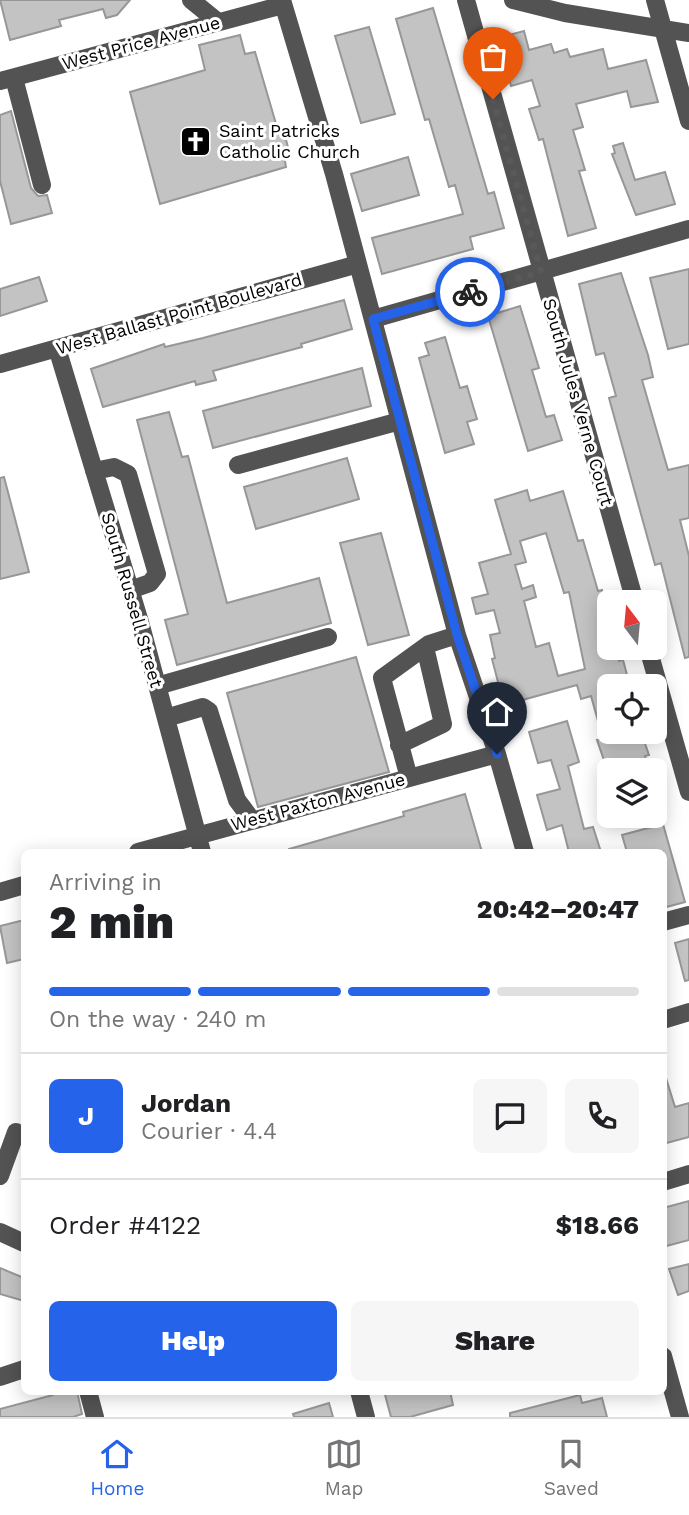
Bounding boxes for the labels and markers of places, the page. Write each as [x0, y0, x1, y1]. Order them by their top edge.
pin [463, 27, 523, 99]
place label: Saint Patricks Catholic Church [219, 120, 360, 162]
church icon: Saint Patricks Catholic Church [179, 124, 213, 158]
pin [467, 682, 527, 754]

